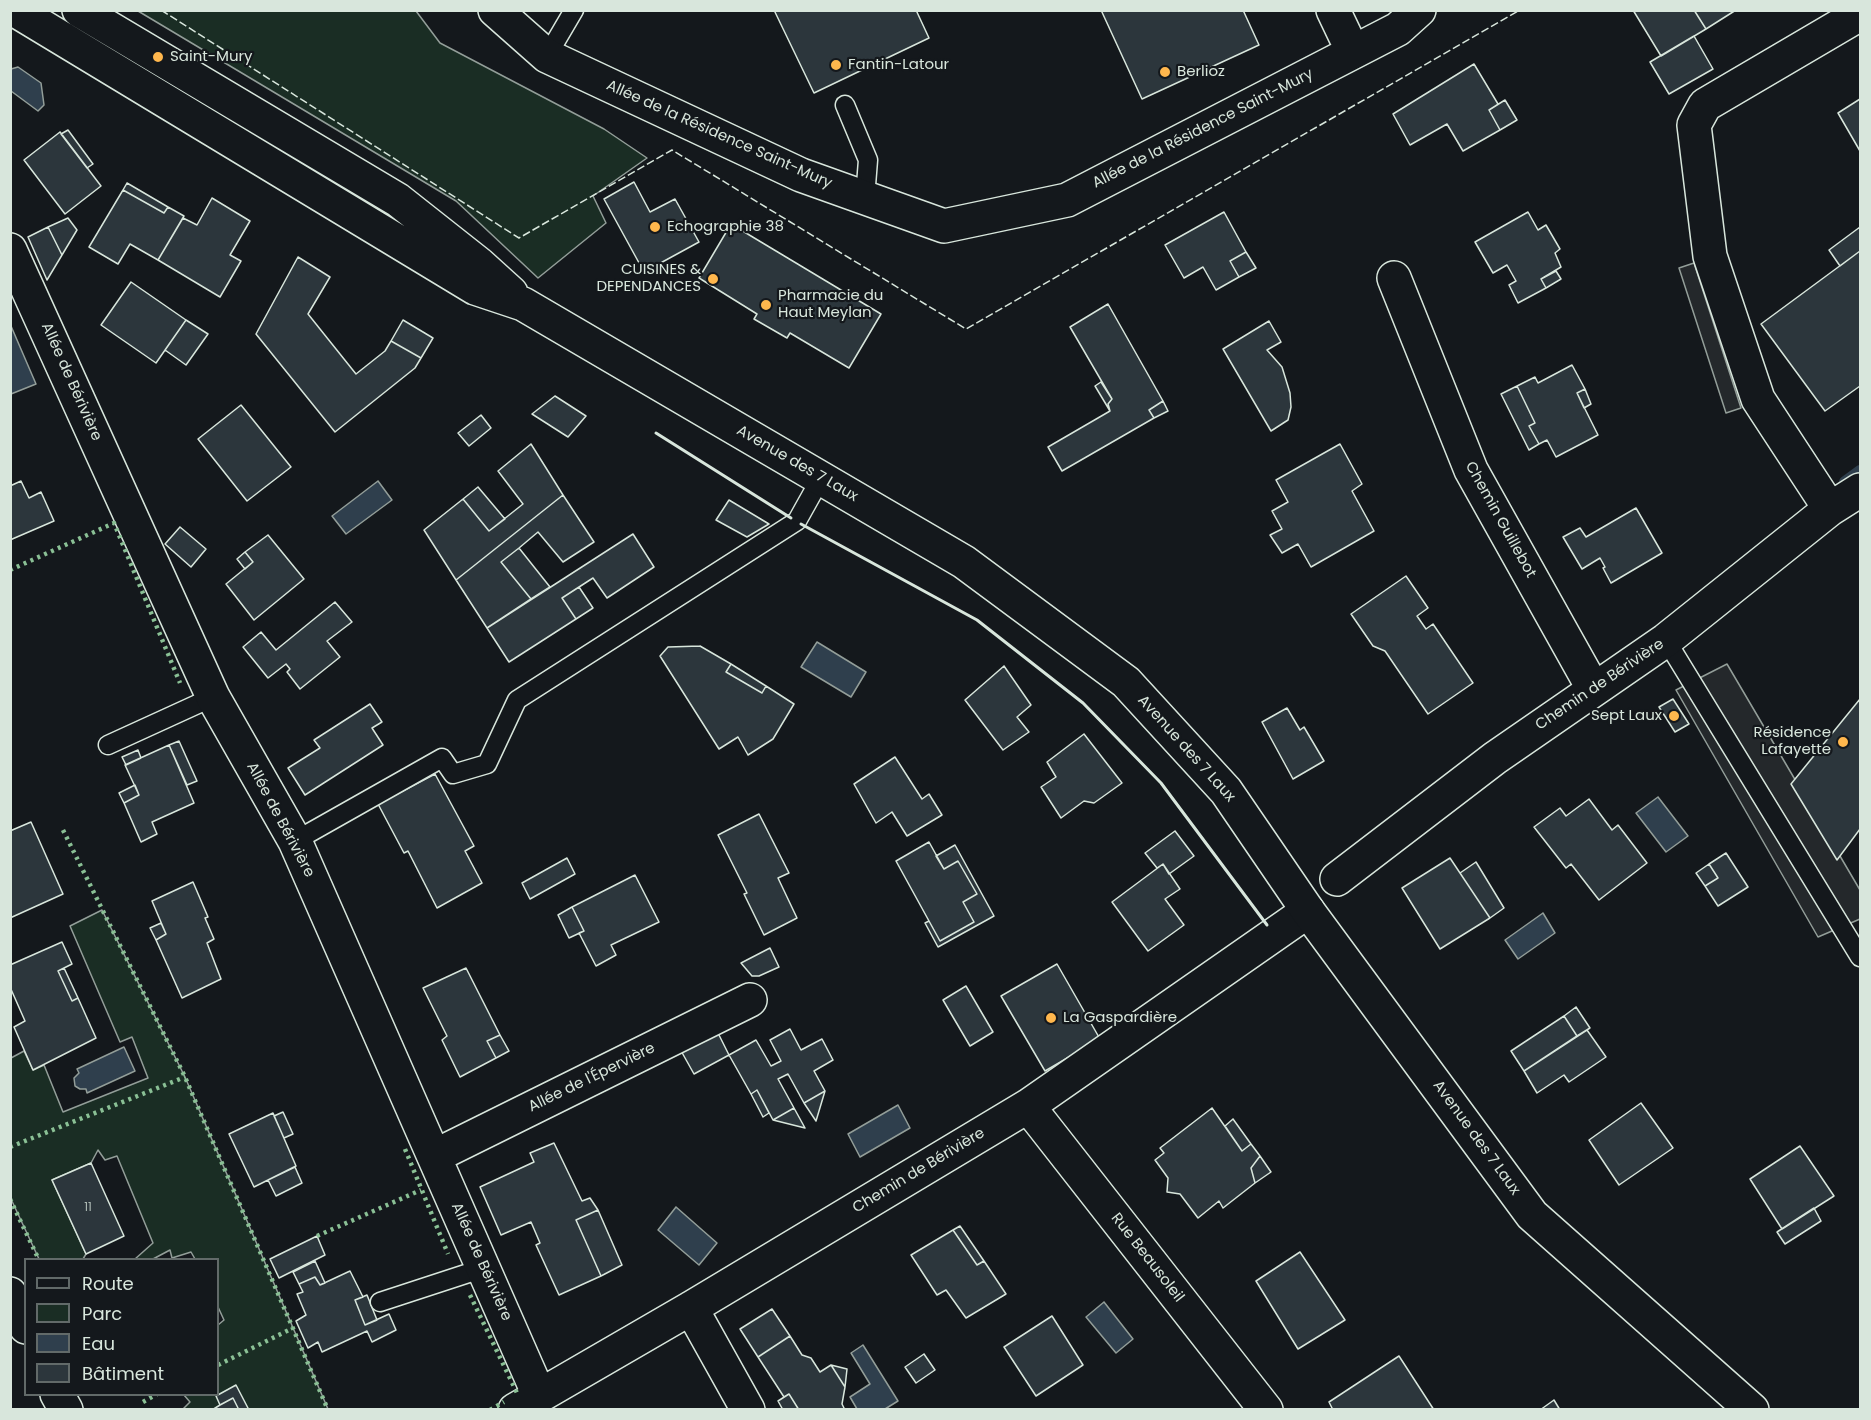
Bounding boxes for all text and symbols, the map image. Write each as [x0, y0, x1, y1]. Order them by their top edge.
place label: Saint-Mury [170, 48, 253, 66]
marker: Saint-Mury [151, 50, 165, 64]
place label: Fantin-Latour [848, 56, 949, 74]
marker: Fantin-Latour [829, 58, 843, 72]
place label: Berlioz [1177, 63, 1225, 81]
street label: Allée de la Résidence Saint-Mury [1090, 65, 1316, 193]
marker: Berlioz [1158, 65, 1172, 79]
street label: Allée de la Résidence Saint-Mury [603, 77, 835, 193]
place label: Echographie 38 [667, 218, 784, 236]
marker: Echographie 38 [648, 220, 662, 234]
place label: CUISINES & DEPENDANCES [596, 261, 701, 296]
marker: CUISINES & DEPENDANCES [706, 272, 720, 286]
place label: Pharmacie du Haut Meylan [778, 287, 883, 322]
marker: Pharmacie du Haut Meylan [759, 298, 773, 312]
street label: Allée de Bérivière [37, 320, 105, 444]
street label: Avenue des 7 Laux [733, 422, 861, 506]
street label: Chemin Guillebot [1461, 459, 1539, 581]
street label: Chemin de Bérivière [1532, 635, 1668, 735]
street label: Avenue des 7 Laux [1133, 692, 1239, 806]
place label: Sept Laux [1591, 707, 1662, 725]
marker: Sept Laux [1667, 709, 1681, 723]
place label: Résidence Lafayette [1754, 724, 1831, 759]
marker: Résidence Lafayette [1836, 735, 1850, 749]
street label: Allée de Bérivière [242, 759, 318, 881]
place label: La Gaspardière [1063, 1009, 1177, 1027]
marker: La Gaspardière [1044, 1011, 1058, 1025]
street label: Allée de l'Épervière [526, 1040, 658, 1116]
street label: Avenue des 7 Laux [1428, 1077, 1524, 1199]
street label: Chemin de Bérivière [850, 1124, 988, 1218]
street label: Allée de Bérivière [447, 1200, 515, 1324]
house number: 11 [84, 1201, 92, 1215]
street label: Rue Beausoleil [1107, 1210, 1187, 1306]
legend [24, 1258, 219, 1396]
text: Route [82, 1271, 134, 1296]
text: Parc [82, 1301, 122, 1326]
text: Eau [82, 1331, 115, 1356]
text: Bâtiment [82, 1361, 164, 1386]

